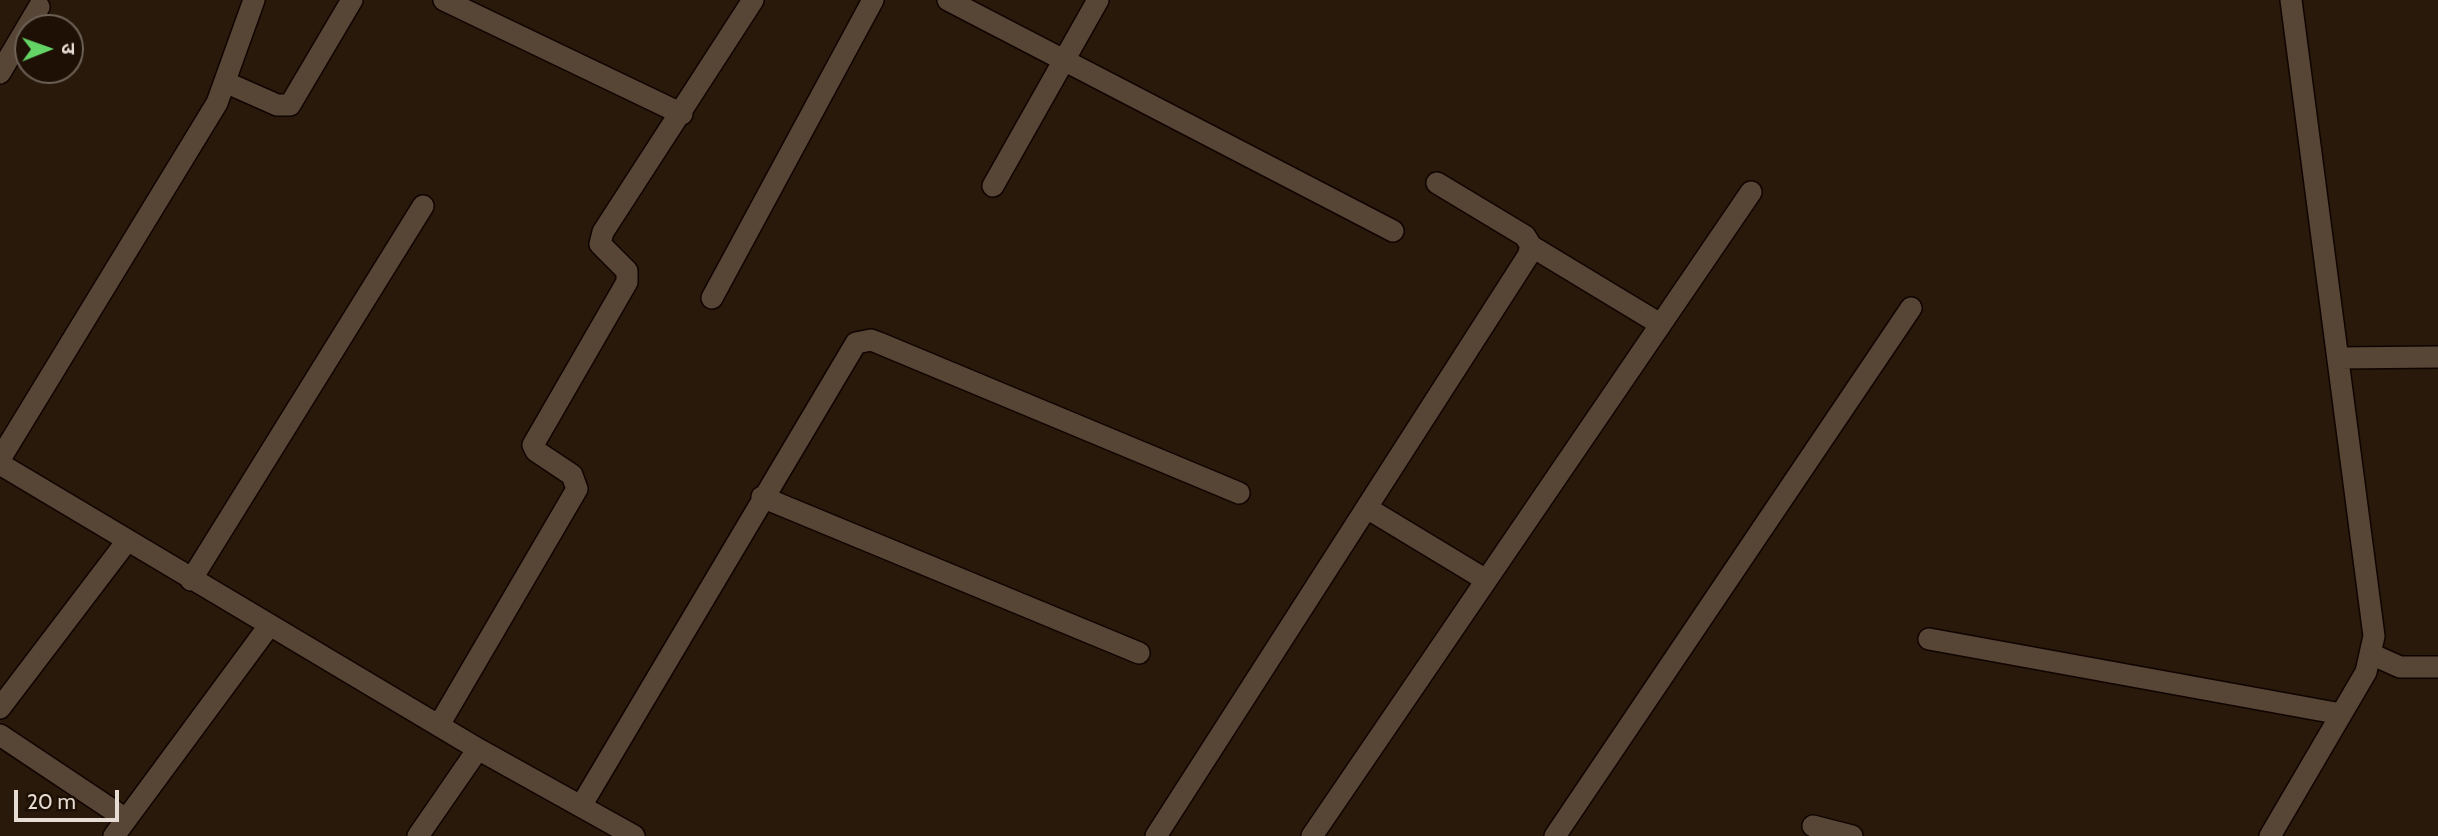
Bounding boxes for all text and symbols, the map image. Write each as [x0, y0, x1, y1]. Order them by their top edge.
north arrow [14, 14, 84, 84]
text: उ [57, 43, 80, 54]
scale bar [18, 776, 122, 820]
text: 20 m [27, 789, 76, 814]

